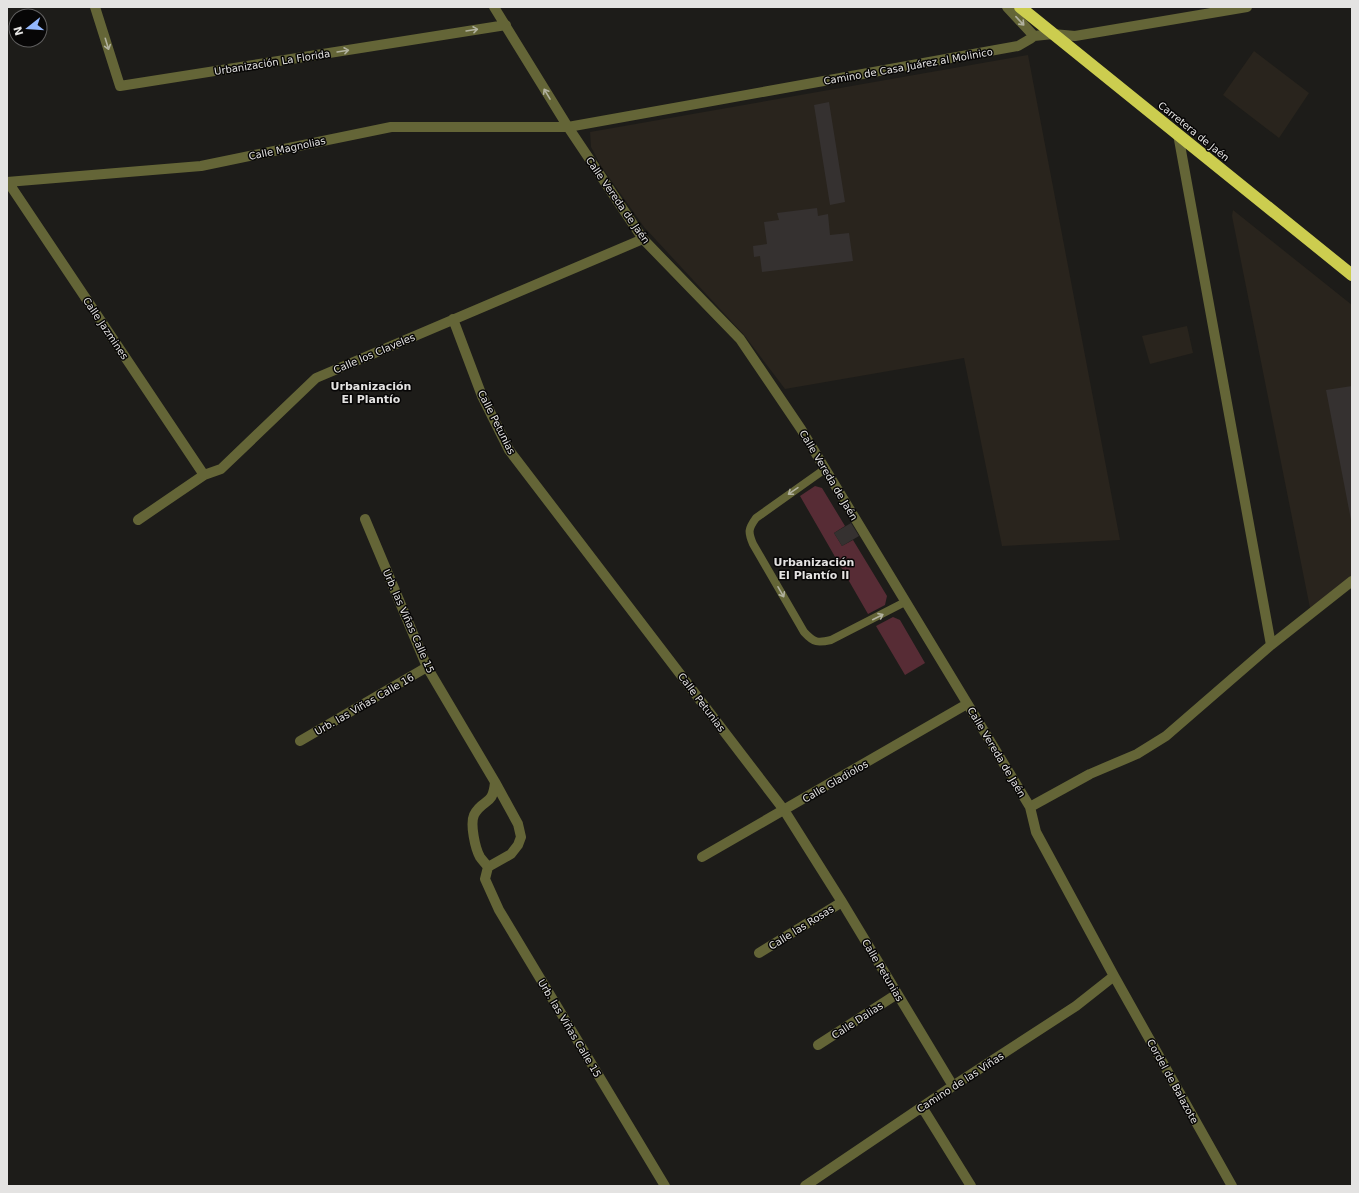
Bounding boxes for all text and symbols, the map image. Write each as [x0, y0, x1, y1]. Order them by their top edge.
north arrow [8, 8, 48, 48]
one-way arrow [1016, 16, 1025, 27]
text: N [11, 24, 26, 37]
one-way arrow [465, 26, 478, 34]
one-way arrow [104, 38, 111, 51]
street label: Camino de Casa Juárez al Molinico [823, 46, 994, 87]
one-way arrow [337, 47, 350, 55]
street label: Urbanización La Florida [213, 48, 331, 77]
one-way arrow [543, 88, 551, 100]
street label: Carretera de Jaén [1156, 99, 1231, 163]
street label: Calle Magnolias [248, 135, 327, 162]
street label: Calle Vereda de Jaén [583, 155, 652, 246]
street label: Calle Jazmines [81, 295, 130, 361]
street label: Calle los Claveles [332, 331, 417, 376]
district label: Urbanización El Plantío [331, 380, 411, 406]
street label: Calle Petunias [476, 388, 517, 456]
street label: Calle Vereda de Jaén [797, 428, 860, 522]
one-way arrow [788, 487, 799, 495]
district label: Urbanización El Plantío II [774, 556, 854, 582]
street label: Urb. las Viñas Calle 15 [381, 568, 436, 675]
one-way arrow [777, 586, 785, 598]
one-way arrow [872, 612, 884, 620]
street label: Calle Petunias [676, 671, 727, 734]
street label: Urb. las Viñas Calle 16 [313, 672, 416, 737]
street label: Calle Vereda de Jaén [965, 705, 1028, 799]
street label: Calle Gladiolos [800, 758, 870, 805]
street label: Calle las Rosas [767, 903, 836, 952]
street label: Calle Petunias [860, 937, 905, 1003]
street label: Urb. las Viñas Calle 15 [536, 977, 603, 1079]
street label: Calle Dalias [830, 1000, 885, 1041]
street label: Cordel de Balazote [1145, 1037, 1200, 1125]
street label: Camino de las Viñas [915, 1050, 1006, 1115]

